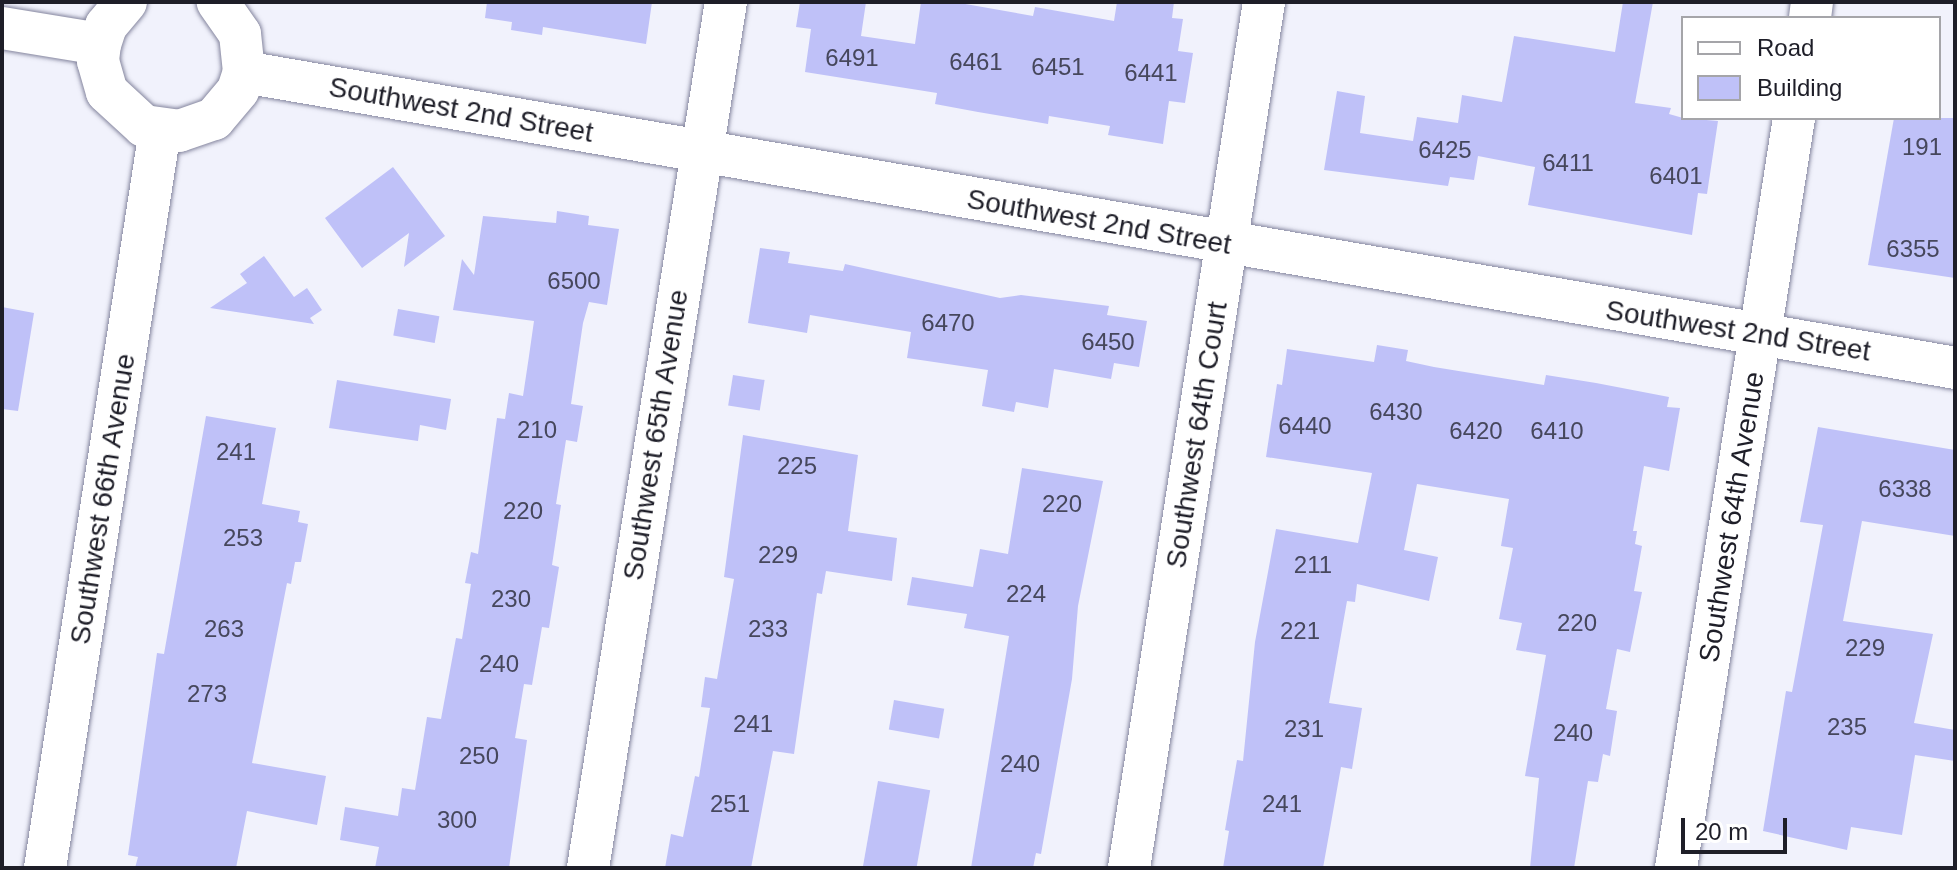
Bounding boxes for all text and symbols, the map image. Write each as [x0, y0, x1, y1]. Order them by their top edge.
legend [1681, 16, 1941, 120]
text: Road [1757, 34, 1814, 61]
house number: 6491 [825, 44, 879, 72]
house number: 6461 [949, 48, 1003, 76]
house number: 6451 [1031, 53, 1085, 81]
house number: 6441 [1124, 59, 1178, 87]
street label: Southwest 2nd Street [326, 70, 596, 150]
text: Building [1757, 74, 1842, 101]
house number: 191 [1902, 133, 1942, 161]
house number: 6425 [1418, 136, 1472, 164]
house number: 6411 [1542, 149, 1594, 177]
house number: 6401 [1649, 162, 1703, 190]
street label: Southwest 2nd Street [964, 182, 1234, 262]
house number: 6355 [1886, 235, 1940, 263]
house number: 6500 [547, 267, 601, 295]
street label: Southwest 65th Avenue [616, 287, 696, 583]
street label: Southwest 2nd Street [1603, 293, 1873, 369]
street label: Southwest 64th Court [1159, 299, 1235, 571]
house number: 6470 [921, 309, 975, 337]
house number: 6450 [1081, 328, 1135, 356]
street label: Southwest 66th Avenue [63, 351, 143, 647]
street label: Southwest 64th Avenue [1692, 369, 1772, 665]
house number: 6430 [1369, 398, 1423, 426]
house number: 6440 [1278, 412, 1332, 440]
house number: 210 [517, 416, 557, 444]
house number: 6420 [1449, 417, 1503, 445]
house number: 6410 [1530, 417, 1584, 445]
house number: 241 [216, 438, 256, 466]
house number: 225 [777, 452, 817, 480]
house number: 6338 [1878, 475, 1932, 503]
house number: 220 [1042, 490, 1082, 518]
house number: 220 [503, 497, 543, 525]
house number: 253 [223, 524, 263, 552]
house number: 229 [758, 541, 798, 569]
house number: 211 [1294, 551, 1332, 579]
house number: 224 [1006, 580, 1046, 608]
house number: 230 [491, 585, 531, 613]
house number: 220 [1557, 609, 1597, 637]
house number: 263 [204, 615, 244, 643]
house number: 233 [748, 615, 788, 643]
house number: 221 [1280, 617, 1320, 645]
house number: 229 [1845, 634, 1885, 662]
house number: 240 [479, 650, 519, 678]
house number: 273 [187, 680, 227, 708]
house number: 241 [733, 710, 773, 738]
house number: 235 [1827, 713, 1867, 741]
house number: 231 [1284, 715, 1324, 743]
house number: 240 [1553, 719, 1593, 747]
house number: 250 [459, 742, 499, 770]
house number: 240 [1000, 750, 1040, 778]
house number: 251 [710, 790, 750, 818]
house number: 241 [1262, 790, 1302, 818]
scale bar [1685, 802, 1791, 852]
house number: 300 [437, 806, 477, 834]
text: 20 m [1695, 818, 1748, 845]

